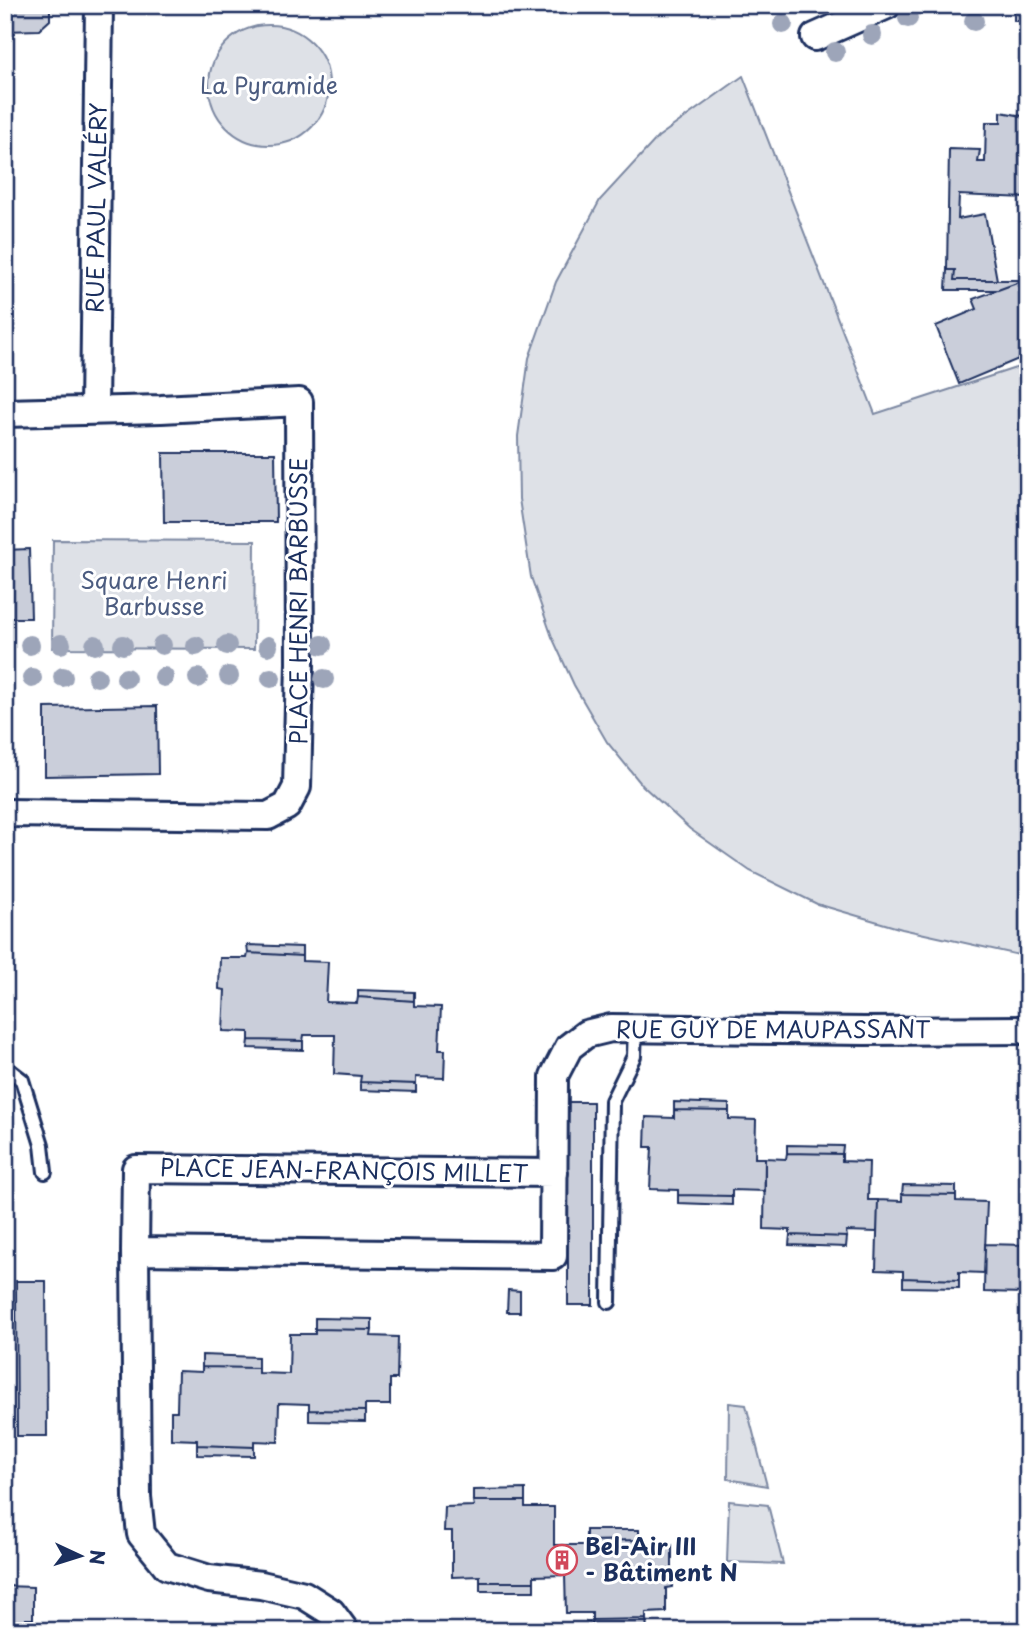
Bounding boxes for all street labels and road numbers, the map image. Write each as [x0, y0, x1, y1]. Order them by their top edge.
street label: RUE PAUL VALÉRY [76, 102, 115, 314]
street label: PLACE HENRI BARBUSSE [280, 457, 315, 745]
street label: RUE GUY DE MAUPASSANT [616, 1011, 930, 1046]
street label: PLACE JEAN-FRANÇOIS MILLET [160, 1149, 529, 1190]

